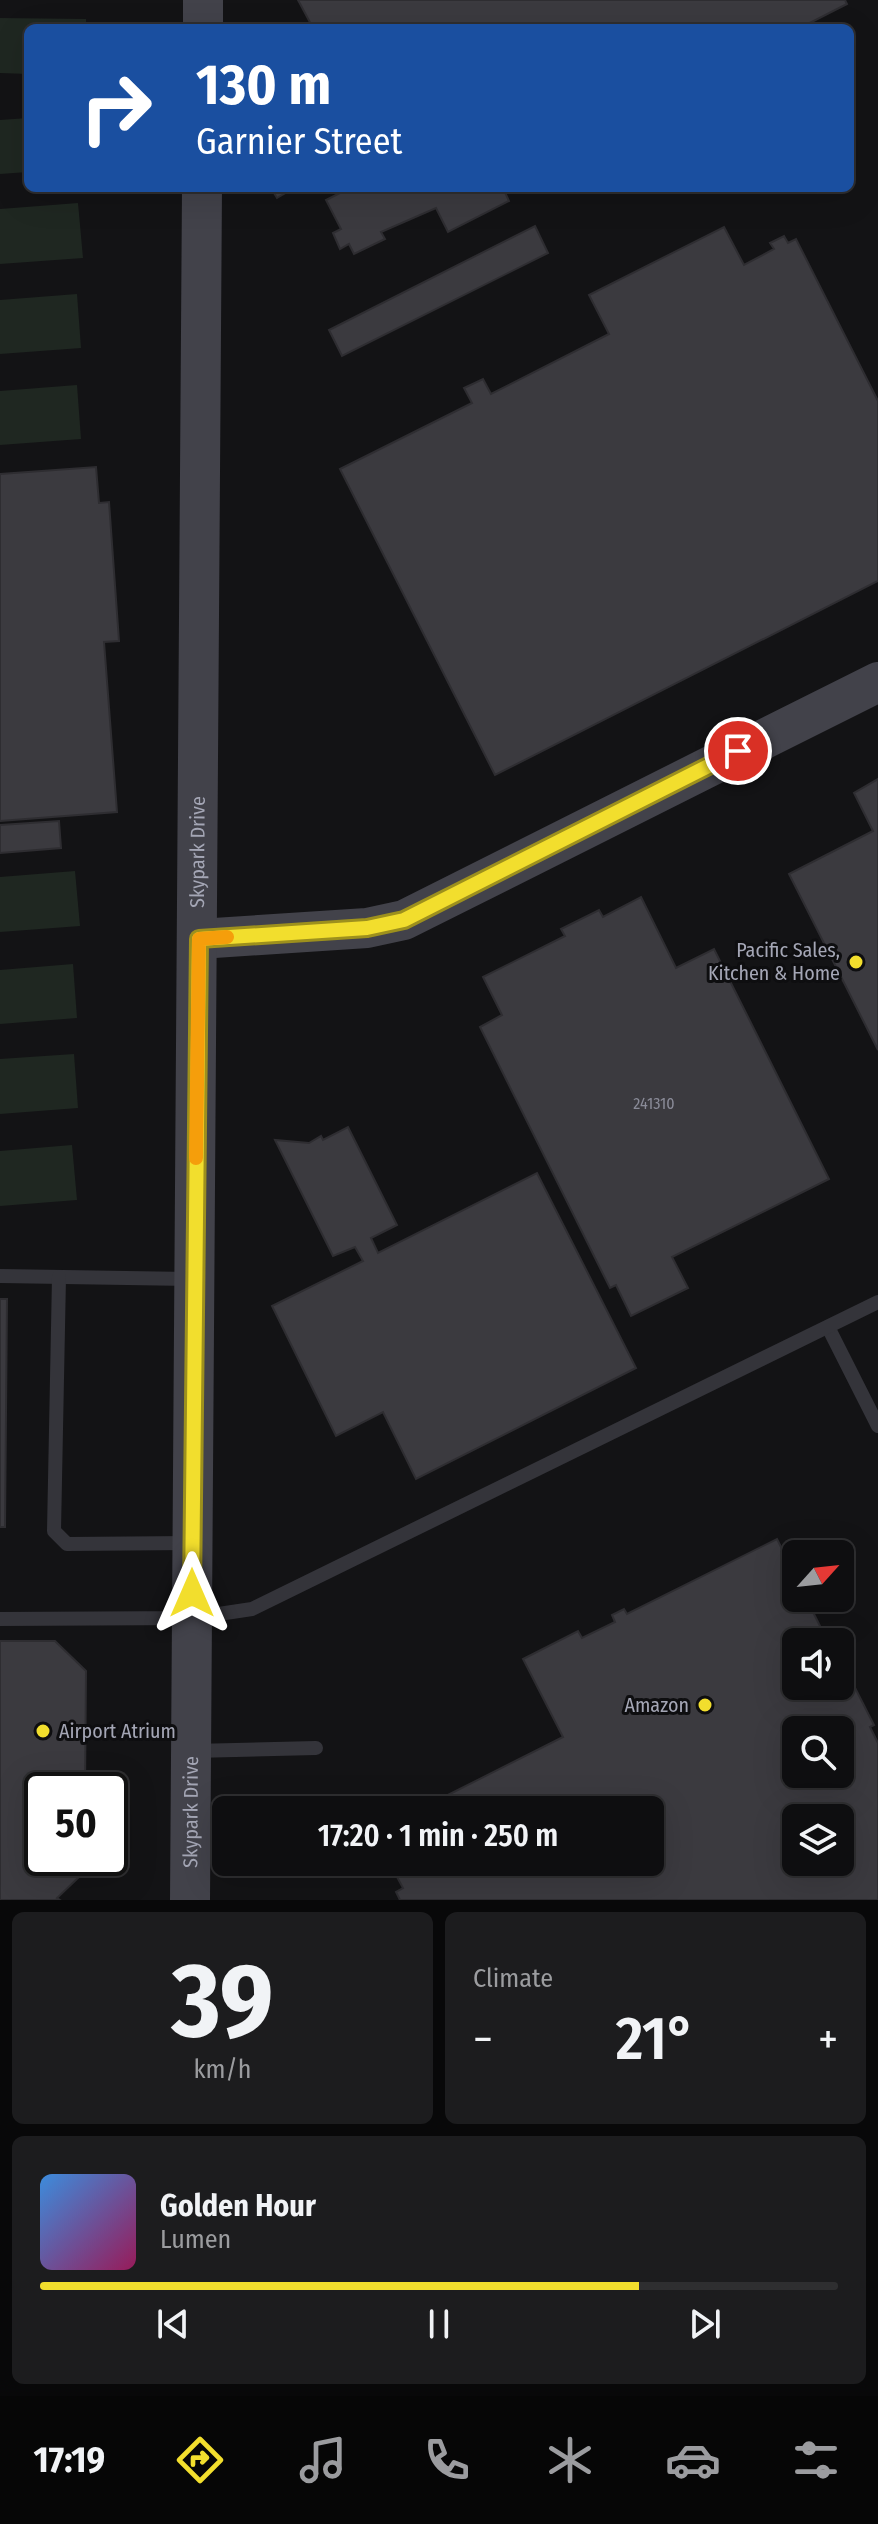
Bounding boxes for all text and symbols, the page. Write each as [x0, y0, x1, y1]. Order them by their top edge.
text: 130 m [196, 52, 331, 119]
icon: right [64, 56, 168, 160]
text: Garnier Street [196, 120, 402, 164]
pin [704, 717, 772, 785]
icon: arrive [716, 729, 760, 773]
street label: Skypark Drive [185, 796, 210, 908]
place label: Pacific Sales, Kitchen & Home [708, 938, 840, 985]
marker: Pacific Sales, Kitchen & Home [847, 953, 865, 971]
house number: 241310 [633, 1094, 675, 1113]
north arrow [782, 1540, 854, 1612]
map controls [782, 1540, 854, 1876]
position arrow [150, 1551, 234, 1635]
button: sound [782, 1628, 854, 1700]
place label: Amazon [624, 1693, 689, 1717]
marker: Amazon [696, 1696, 714, 1714]
button: search [782, 1716, 854, 1788]
place label: Airport Atrium [59, 1719, 176, 1743]
marker: Airport Atrium [34, 1722, 52, 1740]
street label: Skypark Drive [178, 1756, 203, 1868]
speed limit sign: 50 [24, 1772, 128, 1876]
button: layers [782, 1804, 854, 1876]
text: 17:20 · 1 min · 250 m [318, 1818, 558, 1854]
text: 39 [171, 1939, 274, 2064]
text: Climate [473, 1963, 553, 1994]
text: 21° [616, 2003, 695, 2075]
text: − [473, 2013, 493, 2066]
text: + [818, 2013, 838, 2066]
text: km/h [194, 2054, 251, 2085]
text: Golden Hour [160, 2188, 316, 2224]
text: Lumen [160, 2224, 231, 2255]
icon: previous [151, 2302, 195, 2346]
icon: pause [417, 2302, 461, 2346]
icon: next [683, 2302, 727, 2346]
icon: directions [172, 2432, 228, 2488]
icon: music [295, 2432, 351, 2488]
icon: phone [419, 2432, 475, 2488]
icon: climate [542, 2432, 598, 2488]
icon: car [665, 2432, 721, 2488]
icon: filters [788, 2432, 844, 2488]
text: 17:19 [34, 2438, 105, 2482]

